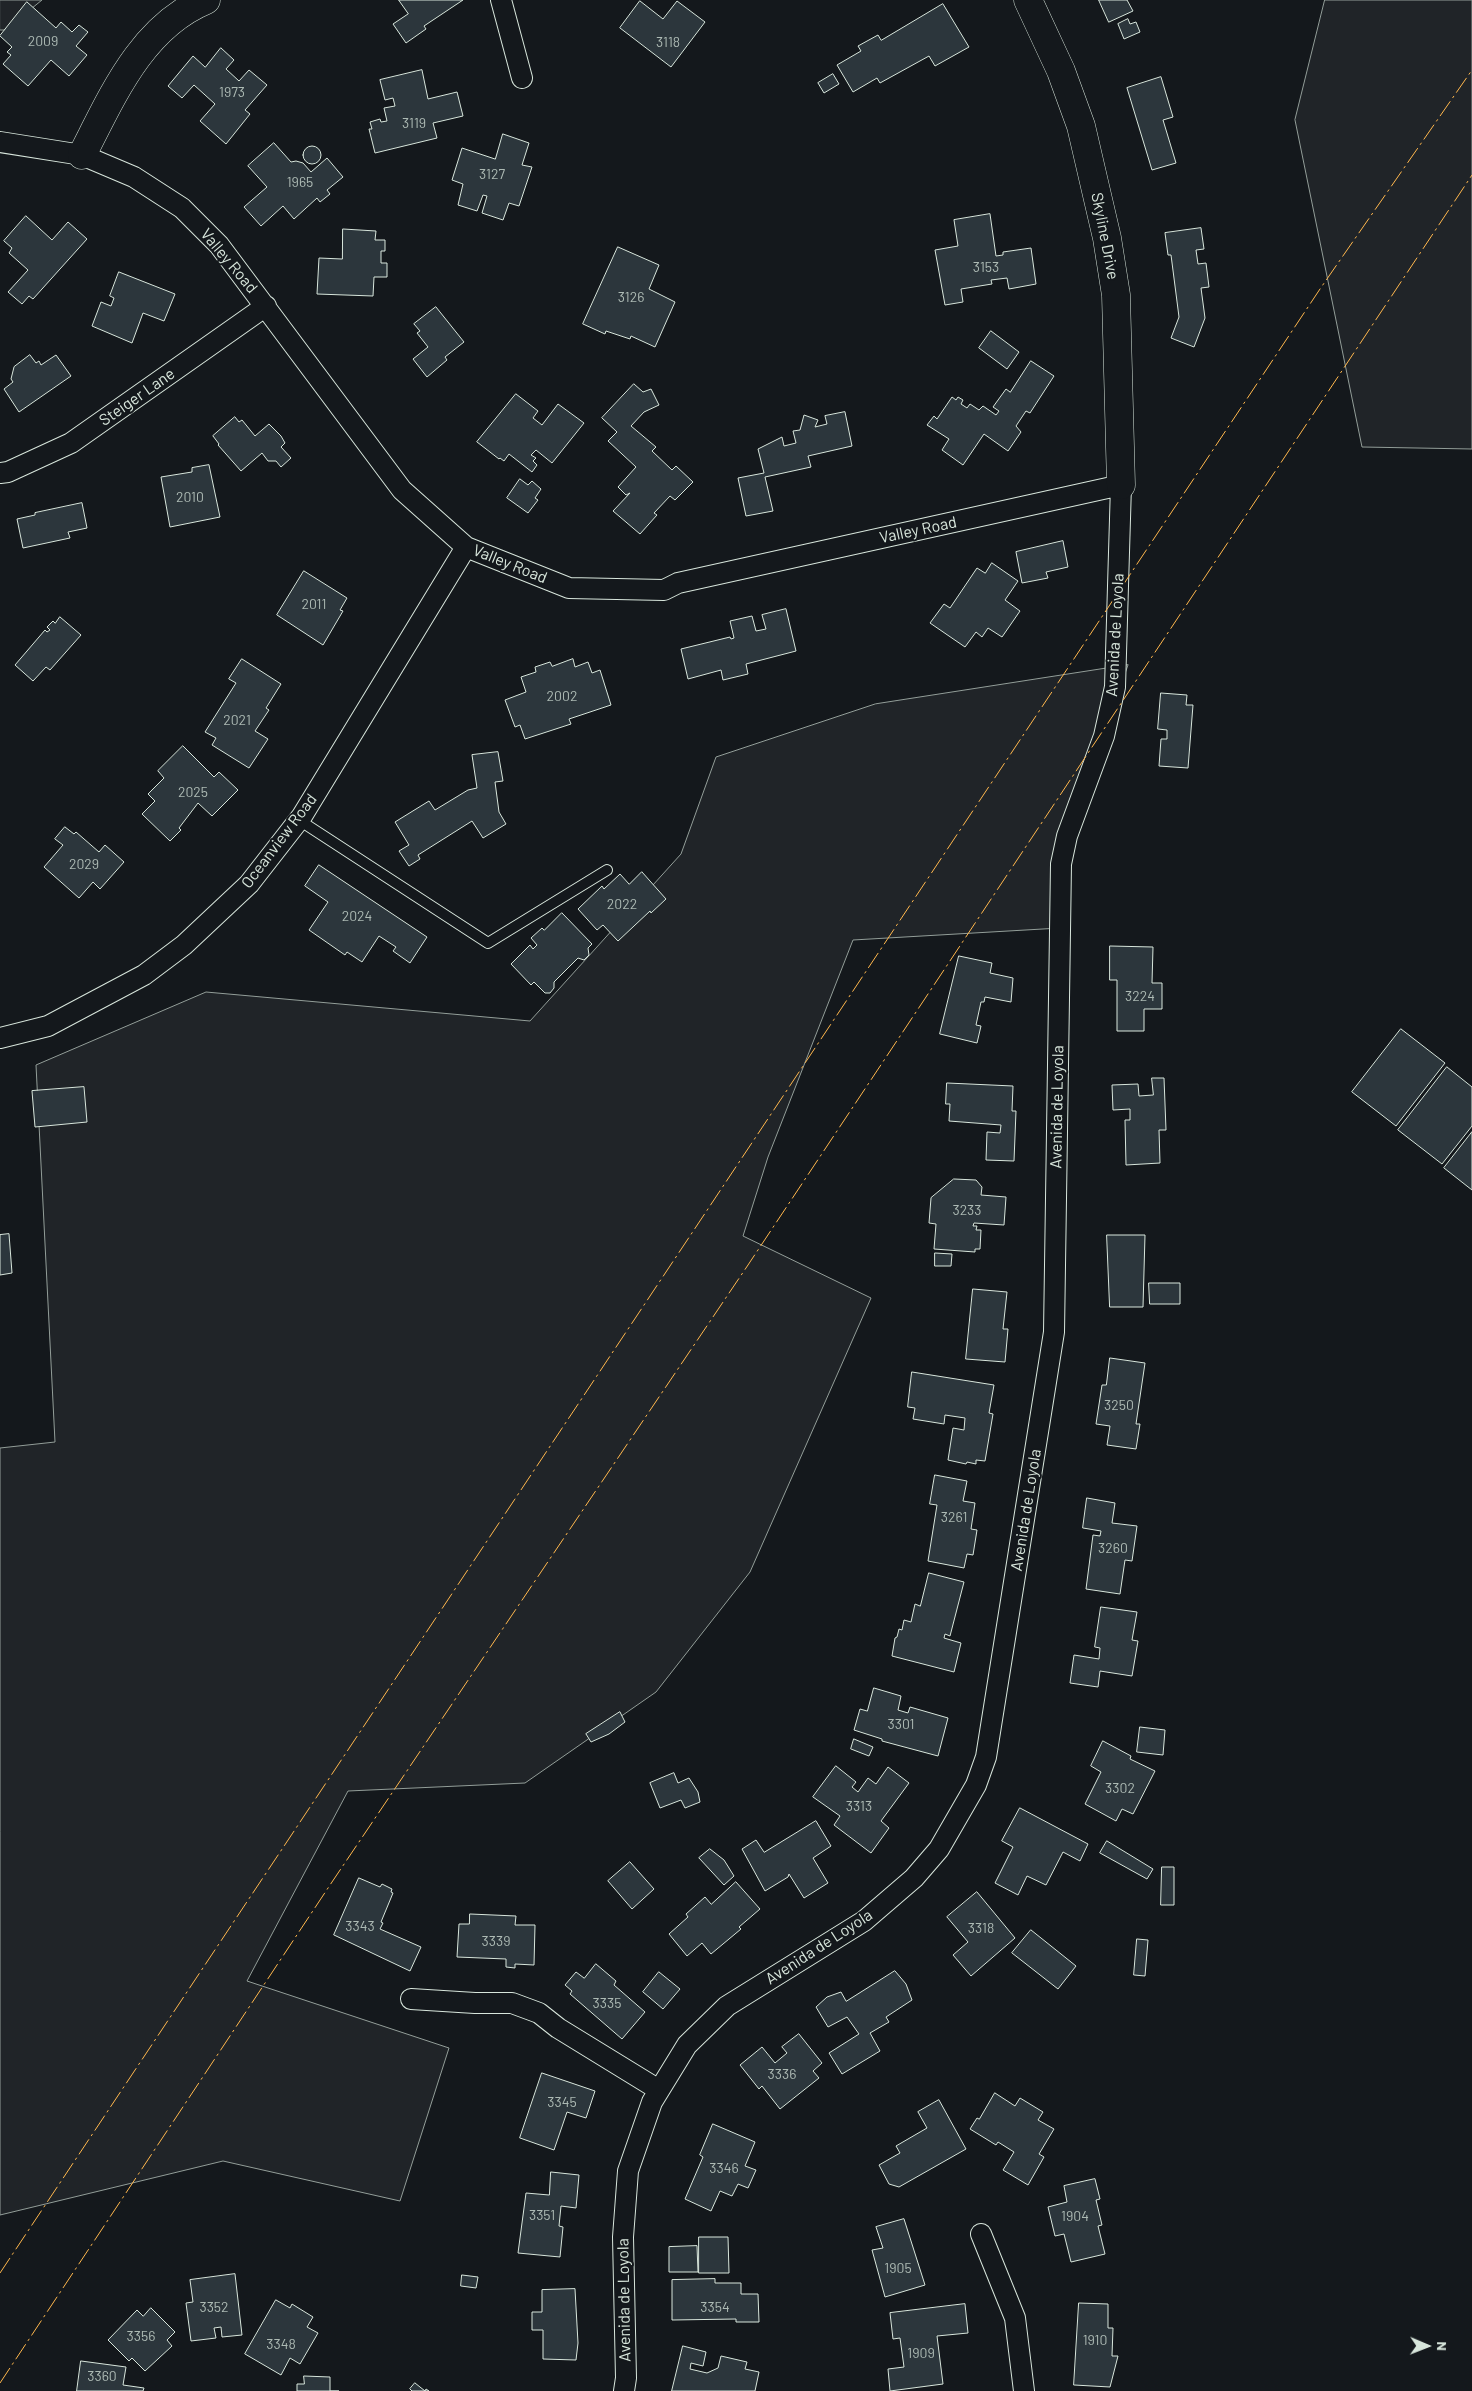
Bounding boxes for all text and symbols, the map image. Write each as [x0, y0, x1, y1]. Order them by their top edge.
house number: 2009 [28, 33, 58, 49]
house number: 3118 [656, 34, 680, 50]
house number: 1973 [219, 84, 245, 100]
house number: 3119 [402, 115, 426, 131]
house number: 3127 [479, 166, 505, 182]
house number: 1965 [287, 174, 313, 190]
street label: Skyline Drive [1087, 191, 1123, 281]
street label: Valley Road [196, 225, 262, 297]
house number: 3153 [973, 259, 999, 275]
house number: 3126 [618, 289, 644, 305]
street label: Steiger Lane [95, 364, 179, 430]
house number: 2010 [176, 489, 204, 505]
street label: Valley Road [878, 512, 958, 548]
street label: Valley Road [470, 540, 550, 588]
street label: Avenida de Loyola [1102, 573, 1128, 697]
house number: 2011 [302, 596, 326, 612]
house number: 2002 [547, 688, 577, 704]
house number: 2021 [223, 712, 251, 728]
house number: 2025 [178, 784, 208, 800]
street label: Oceanview Road [237, 790, 321, 892]
house number: 2029 [69, 856, 99, 872]
house number: 2022 [607, 896, 637, 912]
house number: 2024 [342, 908, 372, 924]
house number: 3224 [1125, 988, 1155, 1004]
street label: Avenida de Loyola [1046, 1045, 1068, 1169]
house number: 3233 [952, 1202, 982, 1218]
house number: 3250 [1104, 1397, 1134, 1413]
street label: Avenida de Loyola [1007, 1447, 1045, 1573]
house number: 3261 [941, 1509, 967, 1525]
house number: 3260 [1098, 1540, 1128, 1556]
house number: 3301 [888, 1716, 914, 1732]
house number: 3302 [1105, 1780, 1135, 1796]
house number: 3313 [846, 1798, 872, 1814]
street label: Avenida de Loyola [762, 1905, 876, 1989]
house number: 3343 [345, 1918, 375, 1934]
house number: 3318 [968, 1920, 994, 1936]
house number: 3339 [482, 1933, 510, 1949]
house number: 3335 [593, 1995, 621, 2011]
house number: 3336 [768, 2066, 796, 2082]
house number: 3345 [547, 2094, 577, 2110]
house number: 3346 [709, 2160, 739, 2176]
house number: 3351 [529, 2207, 555, 2223]
house number: 1904 [1061, 2208, 1089, 2224]
street label: Avenida de Loyola [613, 2238, 635, 2362]
house number: 1905 [884, 2260, 912, 2276]
house number: 3352 [199, 2299, 229, 2315]
house number: 3354 [700, 2299, 730, 2315]
north arrow [1402, 2321, 1452, 2371]
house number: 3356 [127, 2328, 155, 2344]
house number: 1910 [1083, 2332, 1107, 2348]
house number: 3348 [266, 2336, 296, 2352]
text: N [1434, 2341, 1451, 2351]
house number: 1909 [907, 2345, 935, 2361]
house number: 3360 [87, 2368, 117, 2384]

